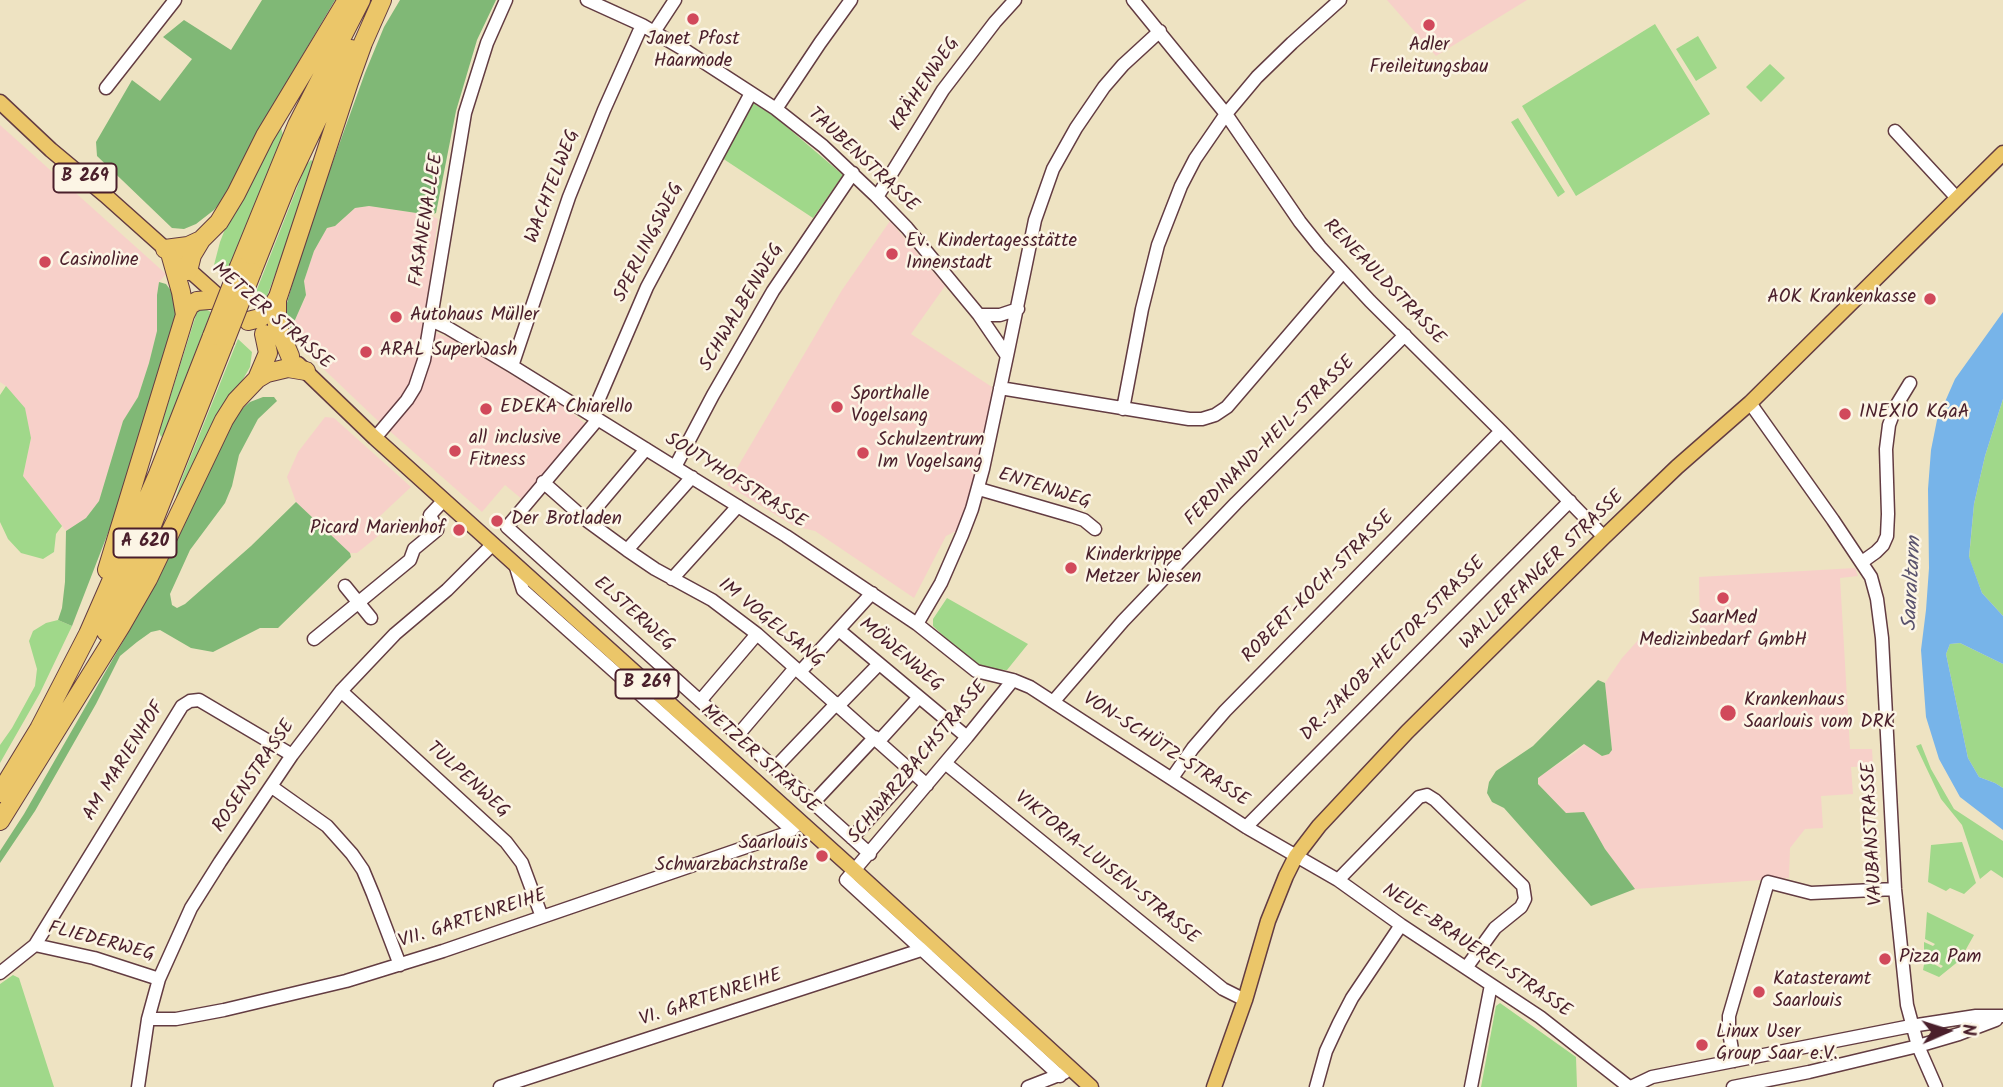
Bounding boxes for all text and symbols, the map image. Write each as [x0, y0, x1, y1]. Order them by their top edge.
marker: Janet Pfost Haarmode [685, 11, 701, 27]
marker: Adler Freileitungsbau [1421, 17, 1437, 33]
place label: Janet Pfost Haarmode [647, 30, 739, 74]
street label: KRÄHENWEG [886, 34, 966, 136]
place label: Adler Freileitungsbau [1370, 36, 1488, 80]
street label: TAUBENSTRASSE [802, 104, 922, 218]
street label: WACHTELWEG [522, 127, 586, 247]
street label: FASANENALLEE [406, 152, 450, 288]
road number: B 269 [54, 163, 116, 192]
street label: SPERLINGSWEG [610, 179, 690, 307]
street label: RENEAULDSTRASSE [1317, 215, 1449, 351]
place label: Ev. Kindertagesstätte Innenstadt [906, 232, 1077, 276]
street label: SCHWALBENWEG [696, 240, 790, 376]
marker: Ev. Kindertagesstätte Innenstadt [884, 246, 900, 262]
place label: Casinoline [59, 251, 138, 273]
marker: Casinoline [37, 254, 53, 270]
street label: METZER STRASSE [206, 259, 336, 375]
place label: AOK Krankenkasse [1767, 288, 1916, 310]
marker: AOK Krankenkasse [1922, 291, 1938, 307]
place label: Autohaus Müller [410, 306, 539, 328]
marker: Autohaus Müller [388, 309, 404, 325]
place label: ARAL SuperWash [380, 341, 517, 363]
marker: ARAL SuperWash [358, 344, 374, 360]
street label: FERDINAND-HEIL-STRASSE [1181, 352, 1361, 532]
place label: Sporthalle Vogelsang [851, 385, 929, 429]
place label: EDEKA Chiarello [500, 398, 633, 420]
marker: Sporthalle Vogelsang [829, 399, 845, 415]
marker: EDEKA Chiarello [478, 401, 494, 417]
place label: INEXIO KGaA [1859, 403, 1969, 425]
marker: INEXIO KGaA [1837, 406, 1853, 422]
place label: all inclusive Fitness [469, 429, 561, 473]
street label: SOUTYHOFSTRASSE [660, 429, 810, 535]
place label: Schulzentrum Im Vogelsang [877, 431, 984, 475]
marker: all inclusive Fitness [447, 443, 463, 459]
marker: Schulzentrum Im Vogelsang [855, 445, 871, 461]
street label: ENTENWEG [995, 464, 1093, 516]
street label: WALLERFANGER STRASSE [1456, 487, 1630, 655]
street label: ROBERT-KOCH-STRASSE [1238, 507, 1400, 669]
place label: Der Brotladen [511, 510, 622, 532]
marker: Der Brotladen [489, 513, 505, 529]
place label: Picard Marienhof [310, 519, 445, 541]
marker: Picard Marienhof [451, 522, 467, 538]
road number: A 620 [114, 528, 176, 558]
water label: Saaraltarm [1899, 536, 1929, 632]
place label: Kinderkrippe Metzer Wiesen [1085, 546, 1201, 590]
street label: DR.-JAKOB-HECTOR-STRASSE [1297, 553, 1491, 747]
marker: Kinderkrippe Metzer Wiesen [1063, 560, 1079, 576]
street label: ELSTERWEG [588, 573, 678, 657]
street label: IM VOGELSANG [713, 574, 827, 674]
marker: SaarMed Medizinbedarf GmbH [1715, 590, 1731, 606]
place label: SaarMed Medizinbedarf GmbH [1639, 609, 1807, 653]
street label: MÖWENWEG [853, 614, 947, 698]
road number: B 269 [616, 670, 678, 698]
street label: SCHWARZBACHSTRASSE [844, 677, 994, 849]
street label: VON-SCHÜTZ-STRASSE [1078, 689, 1252, 813]
place label: Krankenhaus Saarlouis vom DRK [1744, 691, 1895, 735]
street label: AM MARIENHOF [79, 698, 171, 826]
street label: METZER STRASSE [695, 701, 823, 819]
marker: Krankenhaus Saarlouis vom DRK [1718, 703, 1738, 723]
street label: ROSENSTRASSE [209, 716, 301, 838]
street label: TULPENWEG [421, 738, 513, 824]
street label: VAUBANSTRASSE [1859, 762, 1889, 906]
street label: VIKTORIA-LUISEN-STRASSE [1009, 787, 1203, 951]
place label: Saarlouis Schwarzbachstraße [655, 834, 808, 878]
marker: Saarlouis Schwarzbachstraße [814, 848, 830, 864]
street label: NEUE-BRAUEREI-STRASSE [1377, 880, 1575, 1024]
street label: VII. GARTENREIHE [396, 885, 550, 955]
street label: FLIEDERWEG [45, 918, 157, 968]
place label: Pizza Pam [1899, 948, 1981, 970]
marker: Pizza Pam [1877, 951, 1893, 967]
street label: VI. GARTENREIHE [637, 965, 785, 1033]
place label: Katasteramt Saarlouis [1773, 970, 1871, 1014]
marker: Katasteramt Saarlouis [1751, 984, 1767, 1000]
north arrow [1912, 996, 1982, 1066]
place label: Linux User Group Saar e.V. [1716, 1023, 1838, 1067]
text: N [1953, 1023, 1983, 1037]
marker: Linux User Group Saar e.V. [1694, 1037, 1710, 1053]

